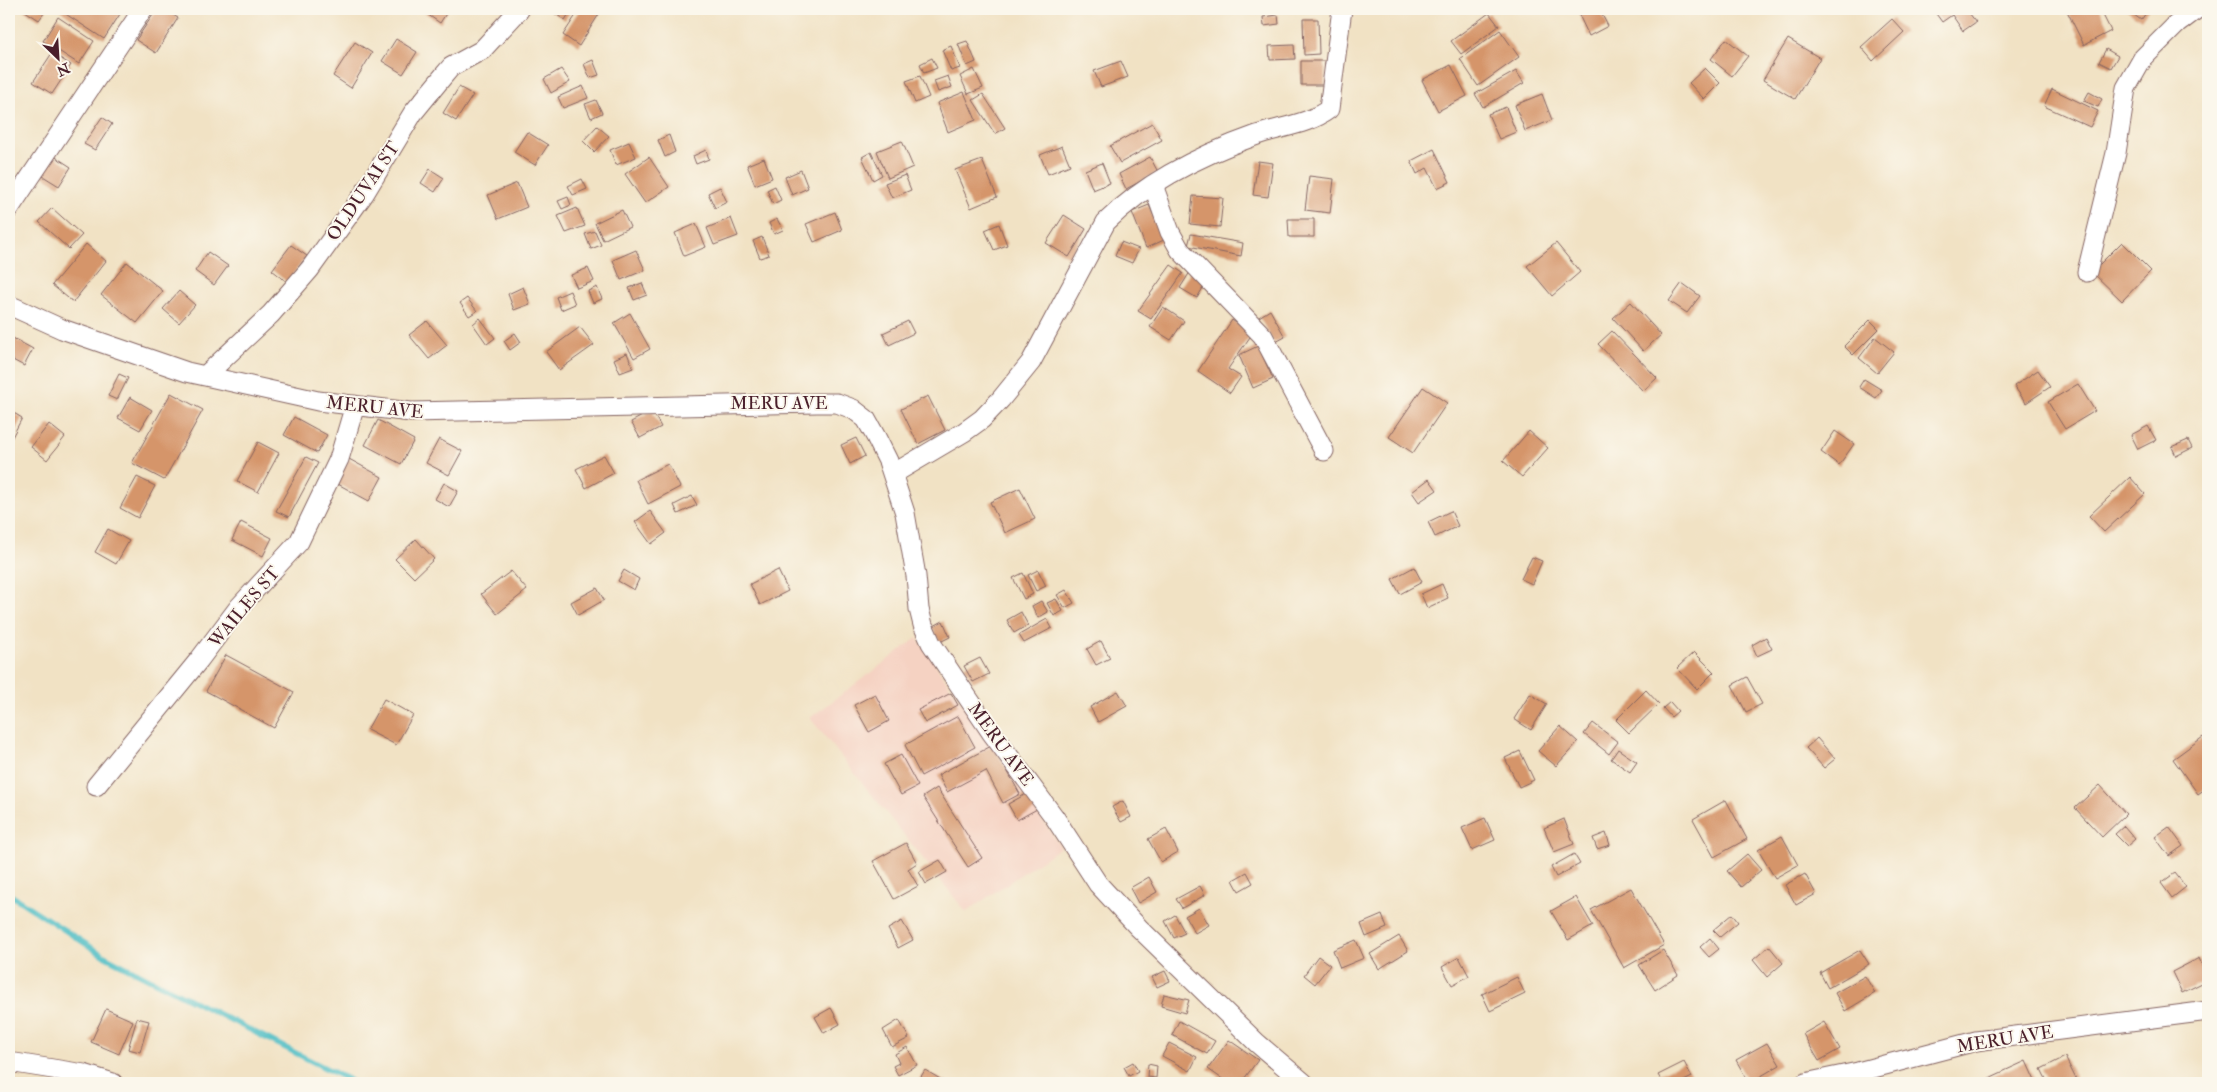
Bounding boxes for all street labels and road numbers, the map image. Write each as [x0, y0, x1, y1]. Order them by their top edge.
street label: OLDUVAI ST [322, 137, 405, 245]
street label: MERU AVE [325, 391, 425, 424]
street label: MERU AVE [730, 392, 828, 415]
street label: WAILES ST [203, 561, 285, 653]
street label: MERU AVE [963, 698, 1039, 791]
street label: MERU AVE [1955, 1020, 2055, 1058]

